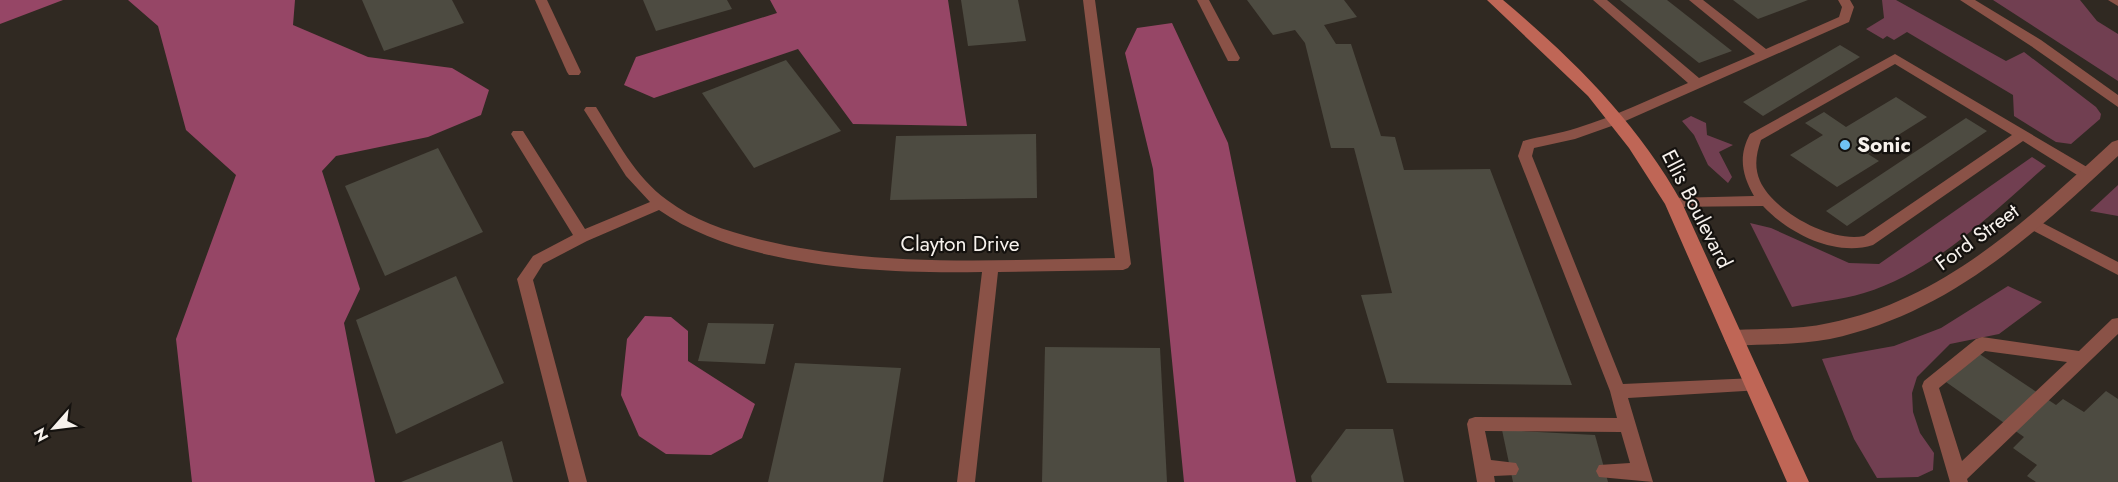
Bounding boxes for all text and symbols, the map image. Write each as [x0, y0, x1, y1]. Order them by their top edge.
place label: Sonic [1857, 130, 1911, 160]
marker: Sonic [1838, 138, 1852, 152]
street label: Ellis Boulevard [1654, 144, 1740, 274]
street label: Ford Street [1929, 196, 2025, 278]
street label: Clayton Drive [901, 229, 1020, 259]
north arrow [24, 398, 84, 458]
text: N [28, 424, 54, 446]

